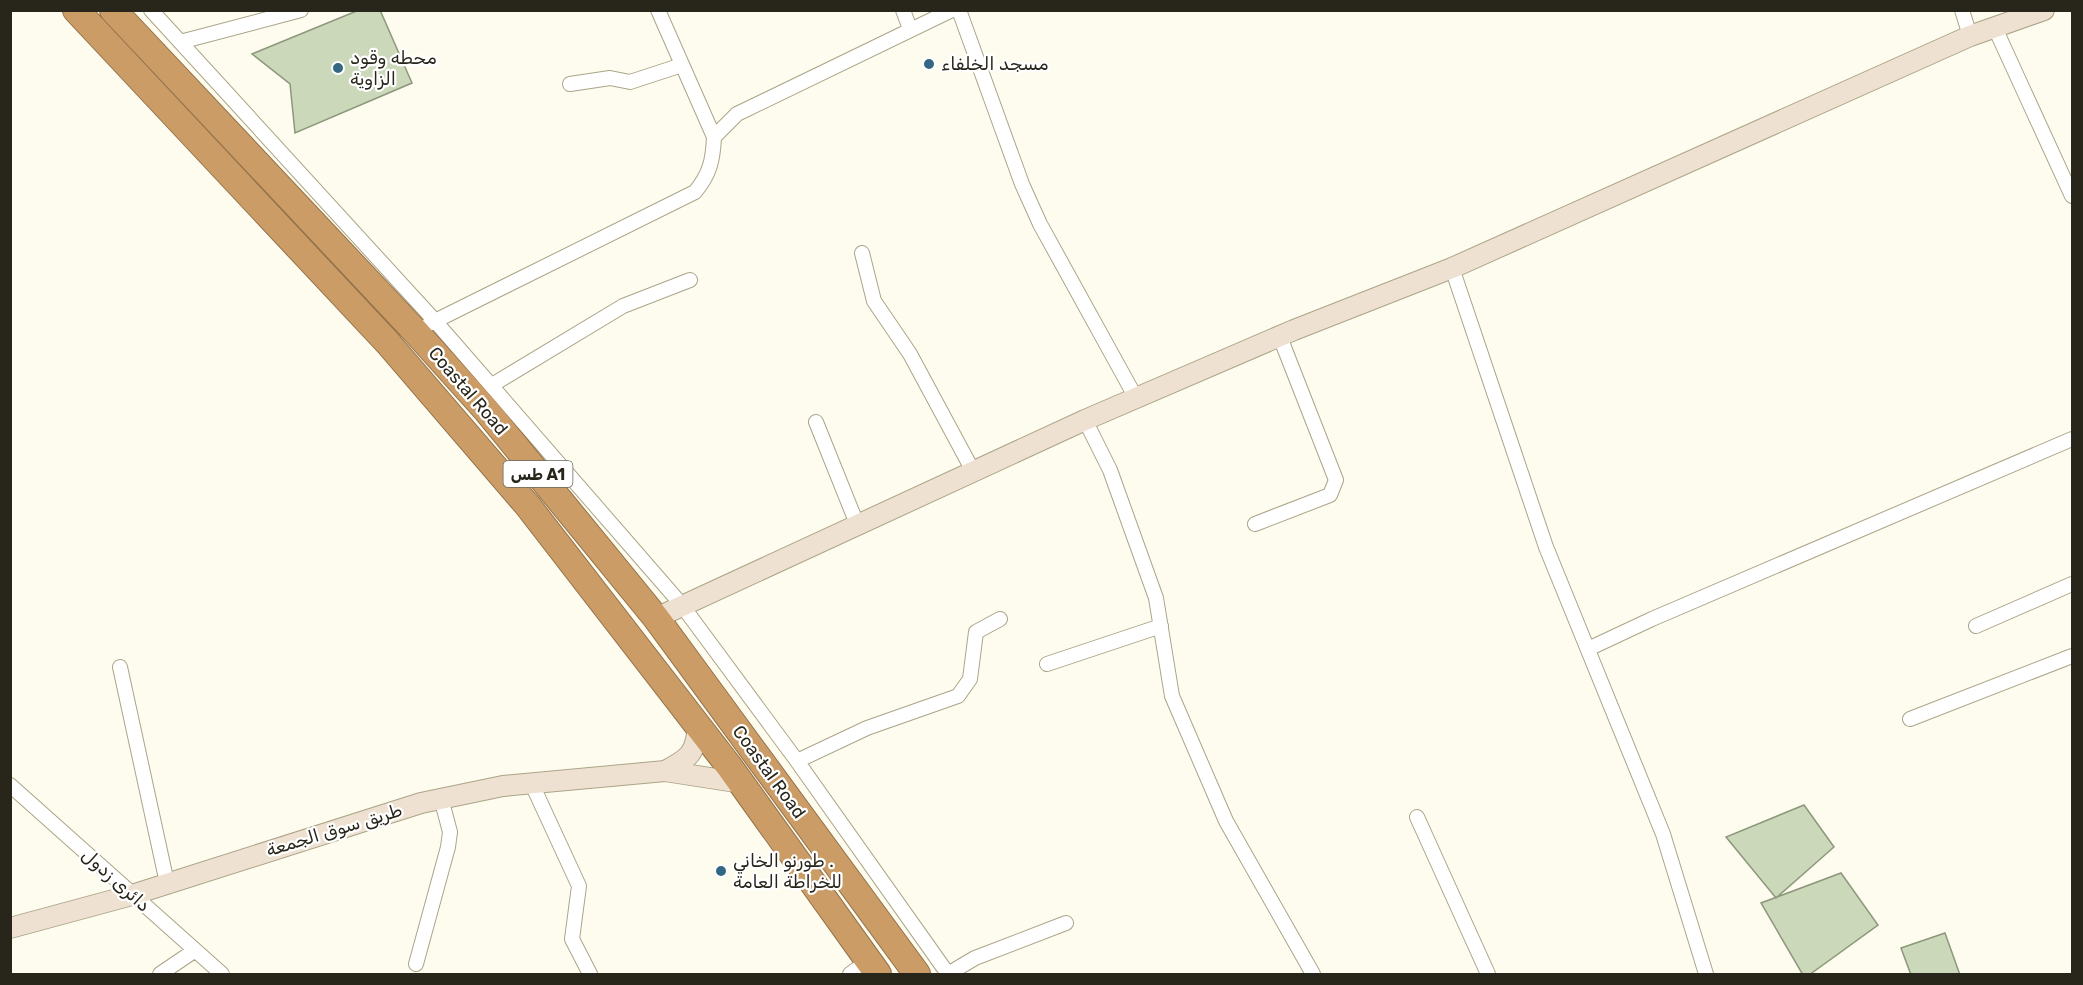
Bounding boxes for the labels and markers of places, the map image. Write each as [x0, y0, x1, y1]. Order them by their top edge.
place label: محطه وقود الزاوية [350, 47, 437, 90]
place label: مسجد الخلفاء [941, 53, 1049, 75]
marker: مسجد الخلفاء [922, 57, 936, 71]
marker: محطه وقود الزاوية [331, 61, 345, 75]
place label: طورنو الخاني . للخراطة العامة [733, 850, 842, 893]
marker: طورنو الخاني . للخراطة العامة [714, 864, 728, 878]

